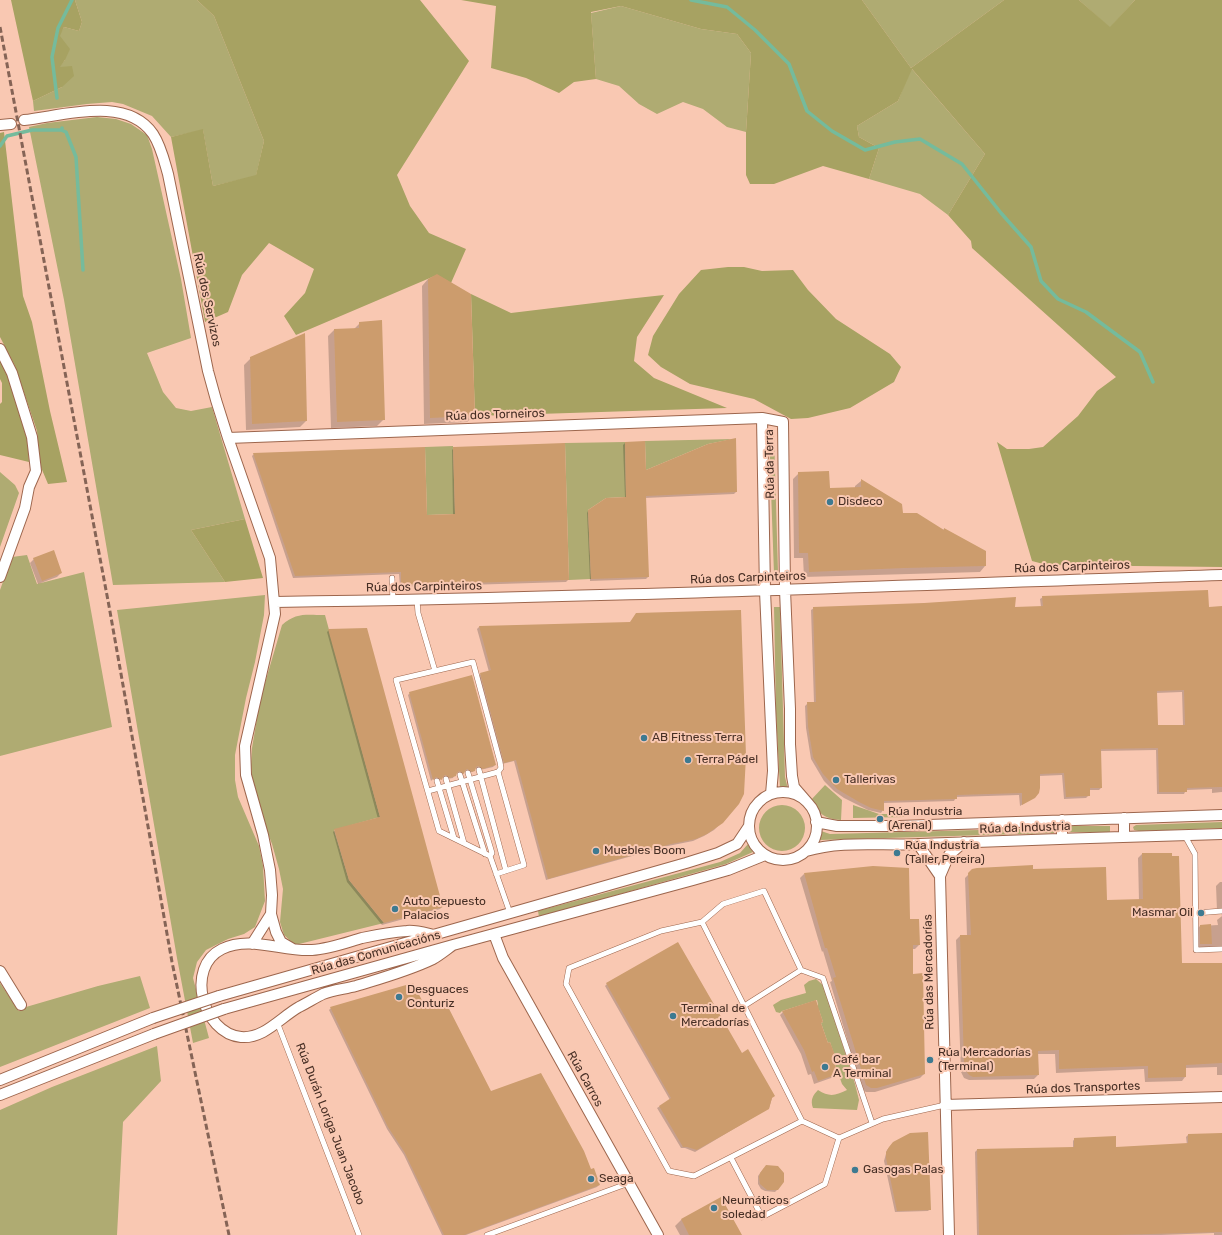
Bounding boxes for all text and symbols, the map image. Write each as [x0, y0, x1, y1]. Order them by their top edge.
street label: Rúa dos Servizos [190, 252, 224, 348]
street label: Rúa dos Torneiros [445, 406, 545, 424]
street label: Rúa da Terra [762, 429, 778, 499]
place label: Disdeco [838, 495, 883, 509]
marker: Disdeco [825, 497, 835, 507]
street label: Rúa dos Carpinteiros [1014, 558, 1130, 576]
street label: Rúa dos Carpinteiros [690, 569, 806, 587]
street label: Rúa dos Carpinteiros [366, 579, 482, 595]
place label: AB Fitness Terra [652, 731, 743, 745]
marker: AB Fitness Terra [639, 733, 649, 743]
place label: Terra Pádel [696, 753, 758, 767]
marker: Terra Pádel [683, 755, 693, 765]
place label: Tallerivas [844, 773, 896, 787]
marker: Tallerivas [831, 775, 841, 785]
place label: Rúa Industria (Arenal) [888, 805, 962, 833]
marker: Rúa Industria (Arenal) [875, 814, 885, 824]
street label: Rúa da Industria [979, 819, 1071, 837]
place label: Rúa Industria (Taller Pereira) [905, 839, 985, 867]
place label: Muebles Boom [604, 844, 686, 858]
marker: Muebles Boom [591, 846, 601, 856]
marker: Rúa Industria (Taller Pereira) [892, 848, 902, 858]
place label: Auto Repuesto Palacios [403, 895, 486, 923]
marker: Auto Repuesto Palacios [390, 904, 400, 914]
place label: Masmar Oil [1132, 906, 1193, 920]
marker: Masmar Oil [1196, 908, 1206, 918]
street label: Rúa das Mercadorías [921, 914, 937, 1030]
street label: Rúa das Comunicacións [310, 928, 442, 978]
place label: Desguaces Conturiz [407, 983, 469, 1011]
marker: Desguaces Conturiz [394, 992, 404, 1002]
place label: Terminal de Mercadorías [681, 1002, 749, 1030]
marker: Terminal de Mercadorías [668, 1011, 678, 1021]
street label: Rúa Durán Loriga Juan Jacobo [292, 1041, 368, 1207]
place label: Rúa Mercadorías (Terminal) [938, 1046, 1031, 1074]
street label: Rúa Carros [564, 1049, 606, 1109]
place label: Café bar A Terminal [833, 1053, 891, 1081]
marker: Rúa Mercadorías (Terminal) [925, 1055, 935, 1065]
marker: Café bar A Terminal [820, 1062, 830, 1072]
street label: Rúa dos Transportes [1026, 1079, 1140, 1097]
place label: Gasogas Palas [863, 1163, 944, 1177]
marker: Gasogas Palas [850, 1165, 860, 1175]
place label: Seaga [599, 1172, 634, 1186]
marker: Seaga [586, 1174, 596, 1184]
place label: Neumáticos soledad [722, 1194, 789, 1222]
marker: Neumáticos soledad [709, 1203, 719, 1213]

